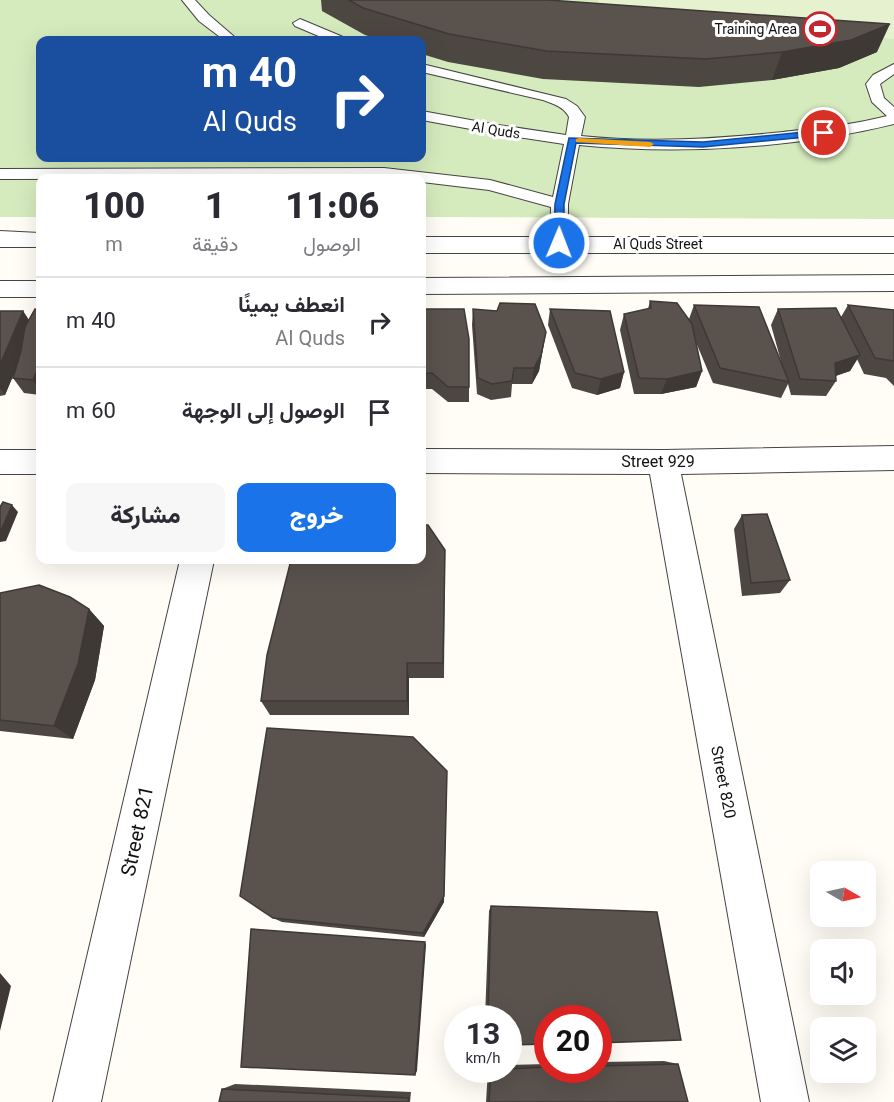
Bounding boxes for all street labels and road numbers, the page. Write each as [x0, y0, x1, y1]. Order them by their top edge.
street label: Al Quds [470, 117, 521, 147]
street label: Al Quds Street [613, 235, 703, 257]
street label: Street 929 [621, 451, 695, 476]
street label: Street 820 [702, 744, 741, 821]
street label: Street 821 [114, 783, 164, 880]

